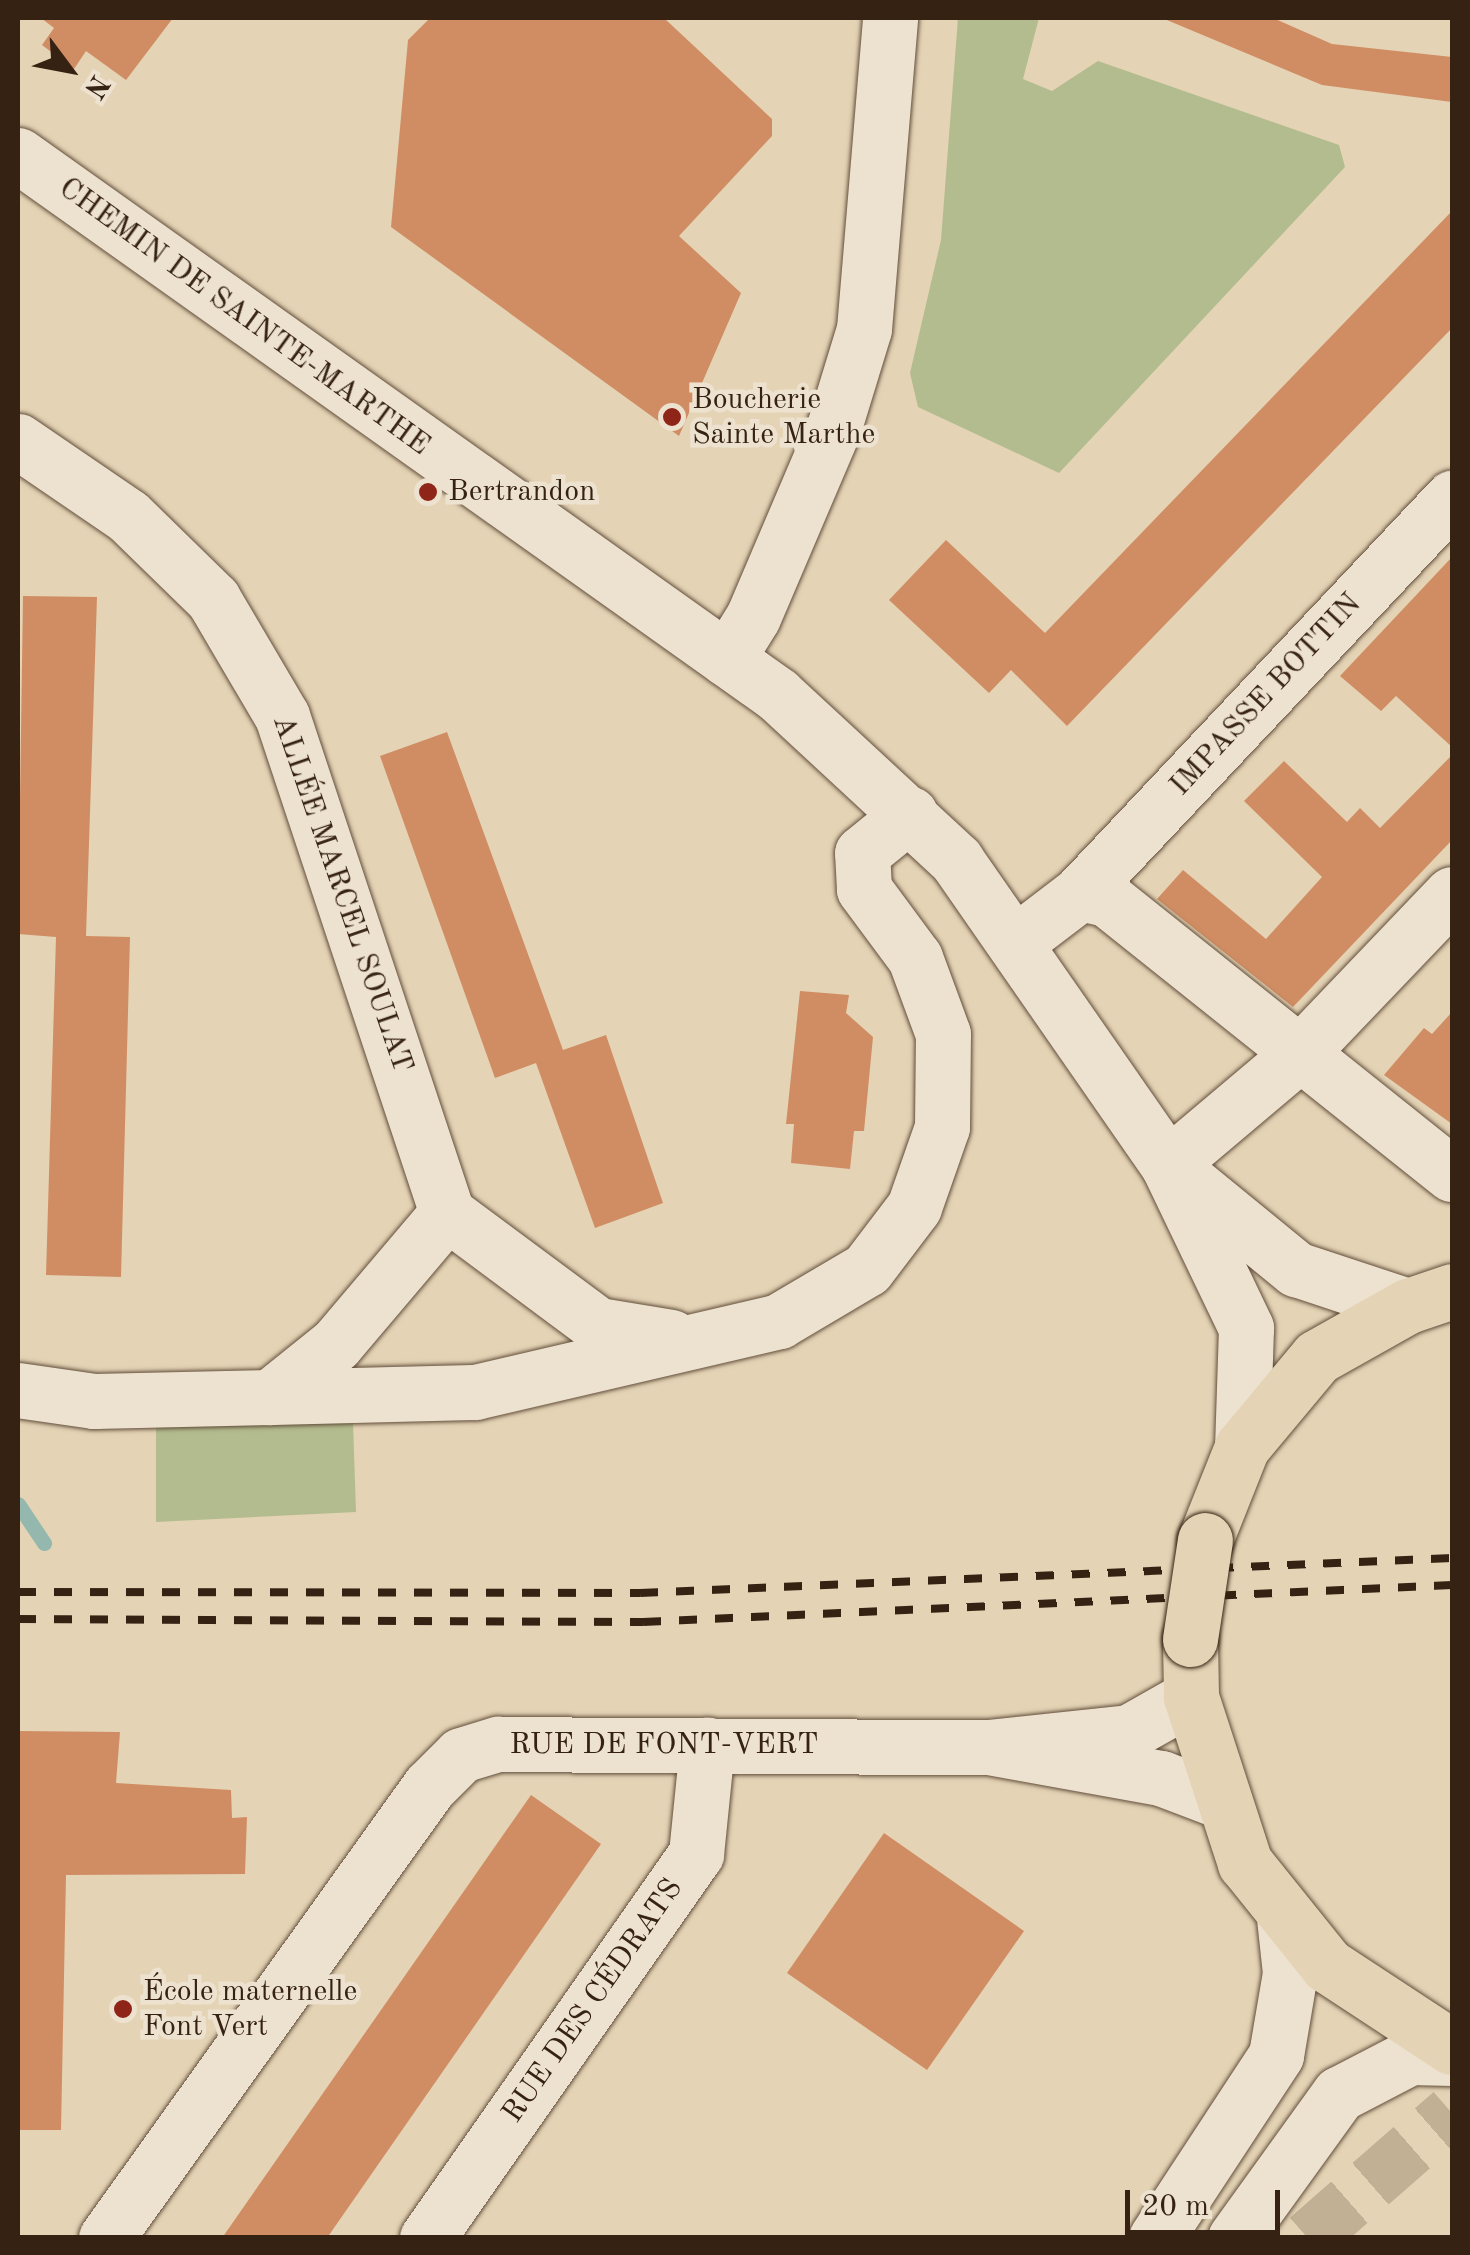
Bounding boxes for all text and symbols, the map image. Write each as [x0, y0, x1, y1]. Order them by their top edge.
north arrow [20, 20, 120, 120]
text: N [78, 69, 113, 102]
street label: CHEMIN DE SAINTE-MARTHE [52, 170, 436, 464]
place label: Boucherie Sainte Marthe [692, 382, 875, 452]
marker: Boucherie Sainte Marthe [661, 406, 683, 428]
place label: Bertrandon [448, 474, 595, 510]
marker: Bertrandon [417, 481, 439, 503]
street label: IMPASSE BOTTIN [1163, 586, 1369, 804]
street label: ALLÉE MARCEL SOULAT [264, 711, 420, 1077]
street label: RUE DE FONT-VERT [509, 1727, 819, 1763]
street label: RUE DES CÉDRATS [495, 1872, 691, 2130]
place label: École maternelle Font Vert [143, 1974, 357, 2044]
marker: École maternelle Font Vert [112, 1998, 134, 2020]
scale bar [1130, 2170, 1285, 2232]
text: 20 m [1142, 2192, 1209, 2222]

